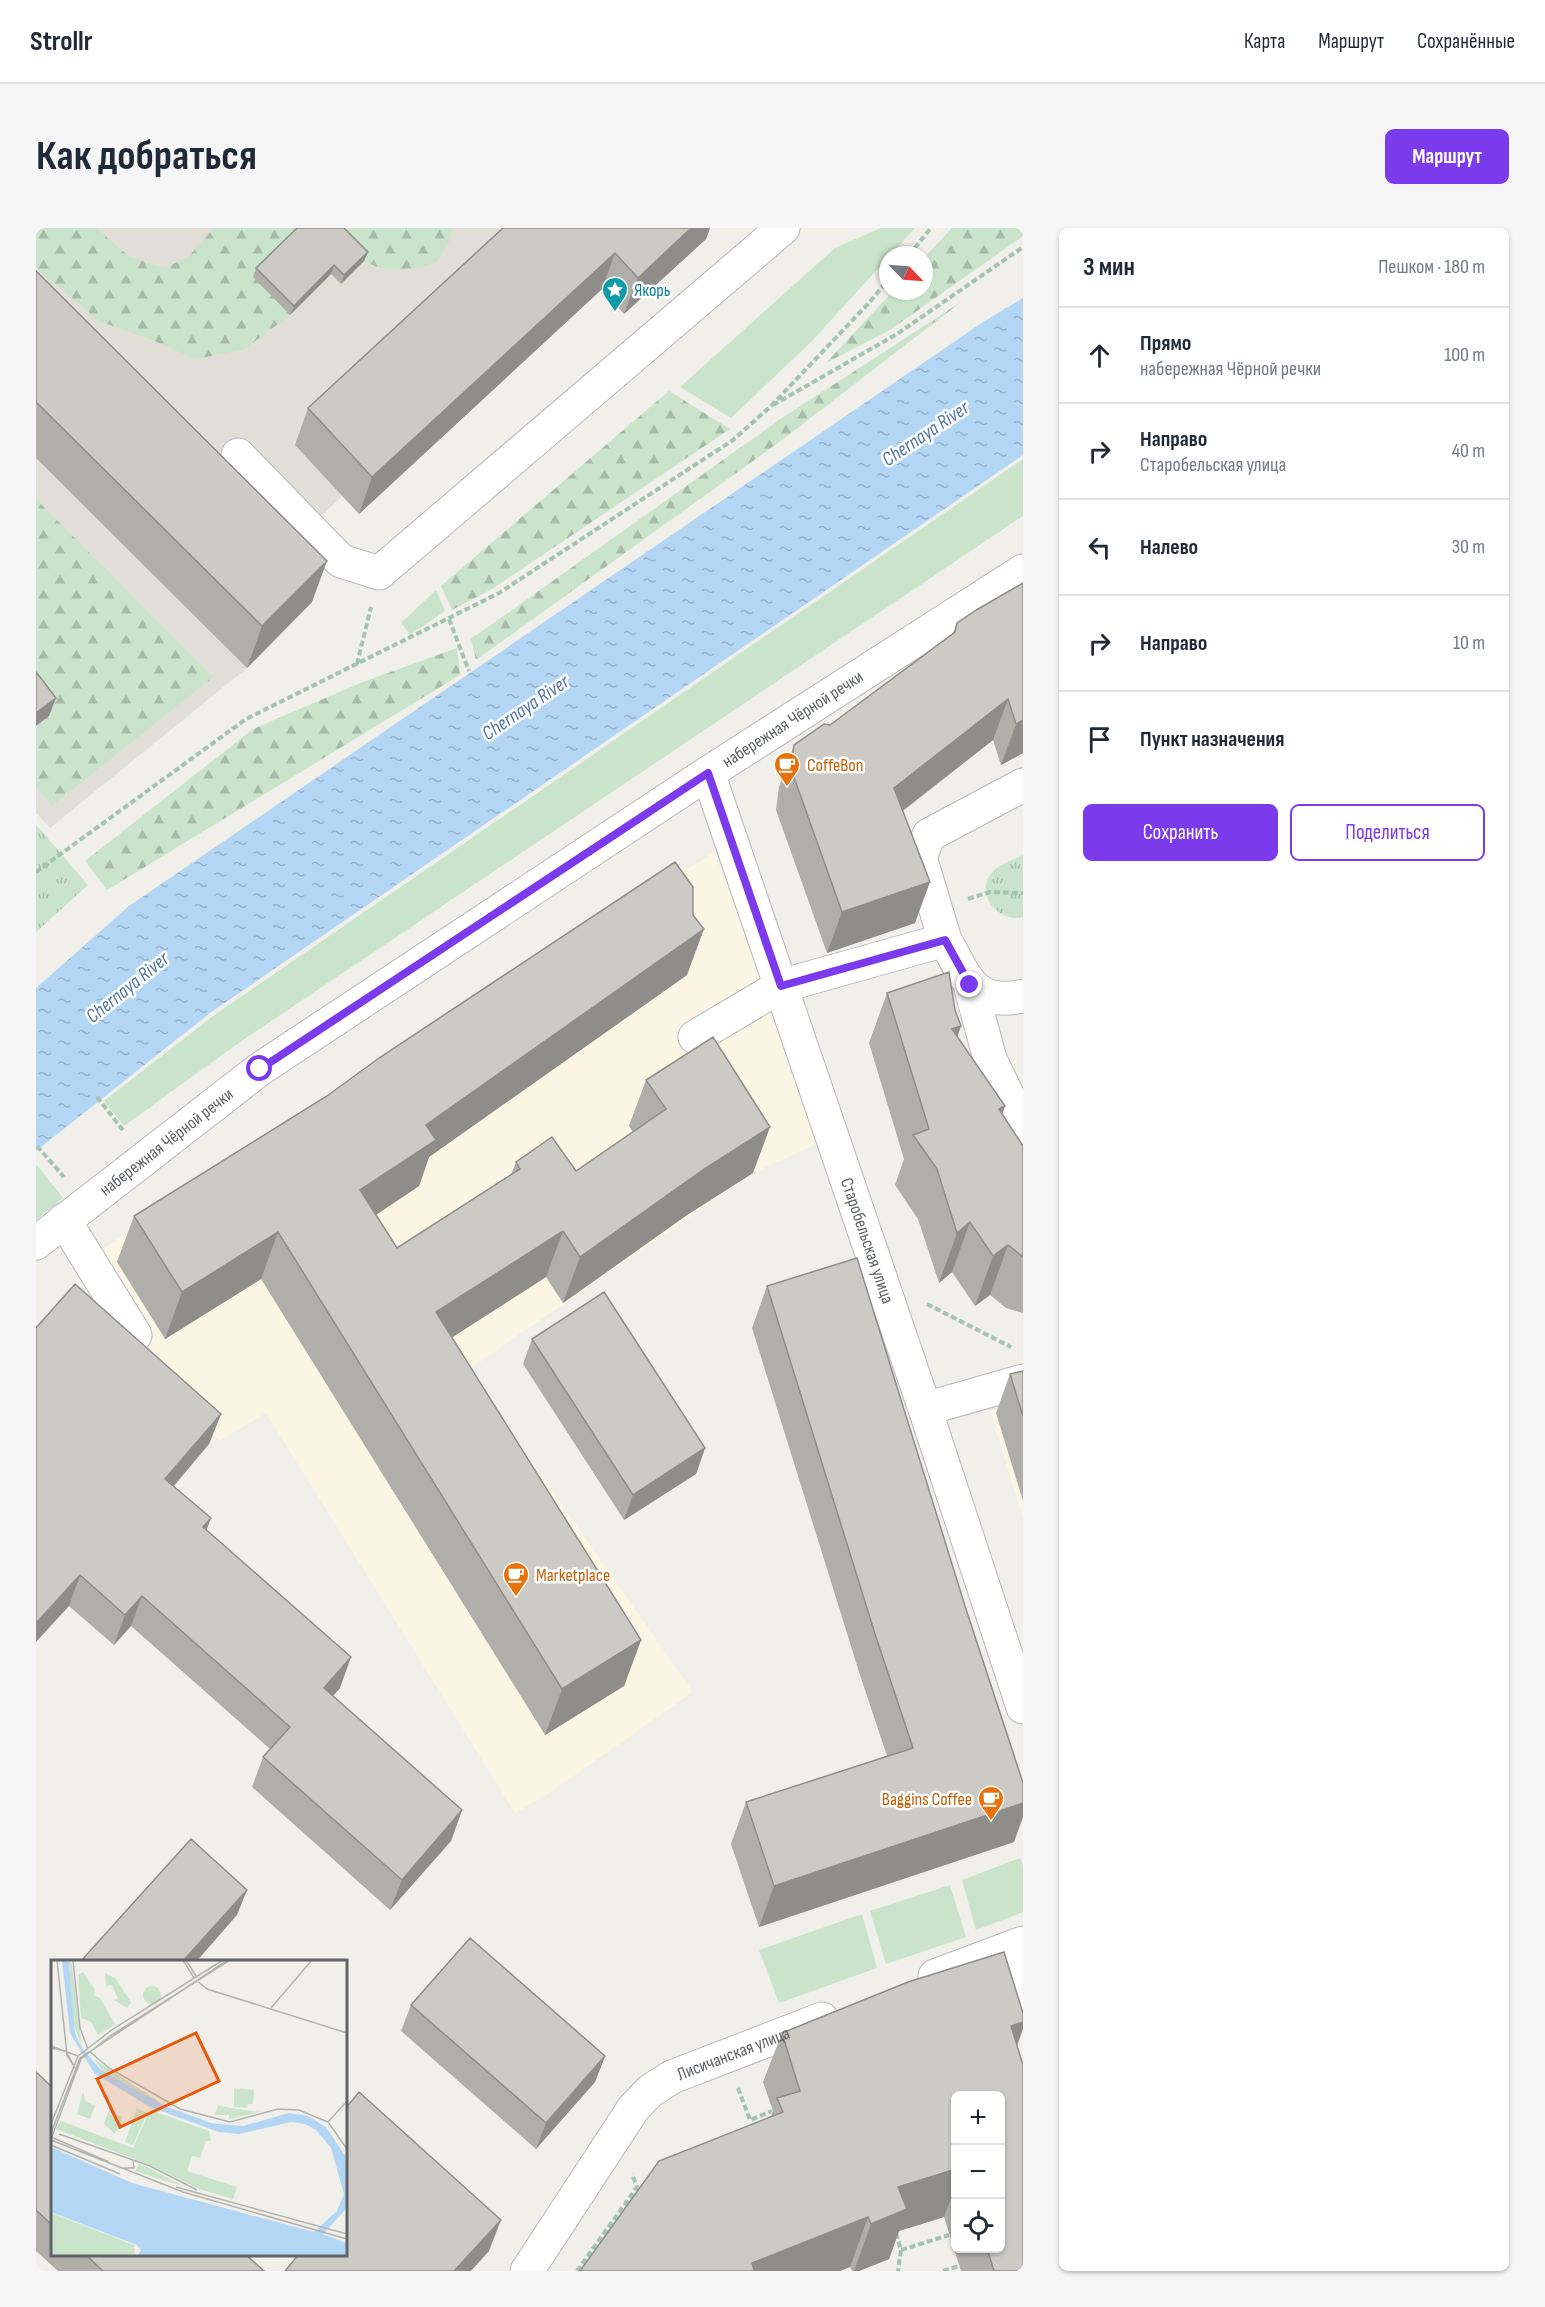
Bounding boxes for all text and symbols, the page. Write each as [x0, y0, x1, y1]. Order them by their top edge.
text: Strollr [30, 25, 92, 58]
text: Карта [1244, 29, 1285, 54]
text: Маршрут [1318, 29, 1384, 54]
text: Сохранённые [1417, 29, 1515, 54]
button: Маршрут [1385, 129, 1509, 184]
text: Как добраться [36, 131, 257, 182]
north arrow [879, 246, 933, 300]
text: 3 мин [1083, 252, 1135, 283]
text: Пешком · 180 m [1378, 255, 1485, 279]
place icon: Якорь [600, 275, 630, 313]
place label: Якорь [634, 280, 671, 301]
text: Прямо [1140, 330, 1191, 357]
icon: ahead [1083, 339, 1116, 372]
text: 100 m [1444, 343, 1485, 367]
text: набережная Чёрной речки [1140, 357, 1321, 381]
water label: Chernaya River [877, 395, 975, 472]
text: Направо [1140, 426, 1207, 453]
icon: right [1083, 435, 1116, 468]
text: 40 m [1452, 439, 1485, 463]
text: Старобельская улица [1140, 453, 1286, 477]
icon: left [1083, 531, 1116, 564]
text: Налево [1140, 534, 1198, 561]
text: 30 m [1452, 535, 1485, 559]
icon: right [1083, 627, 1116, 660]
text: Направо [1140, 630, 1207, 657]
text: 10 m [1453, 631, 1485, 655]
street label: набережная Чёрной речки [718, 666, 867, 772]
water label: Chernaya River [477, 669, 575, 746]
icon: arrive [1083, 723, 1116, 756]
text: Пункт назначения [1140, 726, 1284, 753]
cafe icon: CoffeBon [772, 750, 802, 788]
place label: CoffeBon [807, 755, 863, 776]
button: Сохранить [1083, 804, 1278, 861]
button: Поделиться [1290, 804, 1485, 861]
water label: Chernaya River [81, 946, 175, 1029]
route end [956, 971, 982, 997]
route start [246, 1055, 272, 1081]
street label: набережная Чёрной речки [96, 1084, 237, 1201]
street label: Старобельская улица [836, 1175, 898, 1306]
cafe icon: Marketplace [501, 1560, 531, 1598]
place label: Marketplace [536, 1565, 610, 1586]
cafe icon: Baggins Coffee [976, 1784, 1006, 1822]
place label: Baggins Coffee [882, 1789, 972, 1810]
inset map [51, 1960, 346, 2256]
street label: Лисичанская улица [674, 2023, 793, 2085]
map controls [951, 2091, 1005, 2253]
button: + [951, 2091, 1005, 2145]
button: − [951, 2145, 1005, 2199]
button: locate [951, 2199, 1005, 2253]

